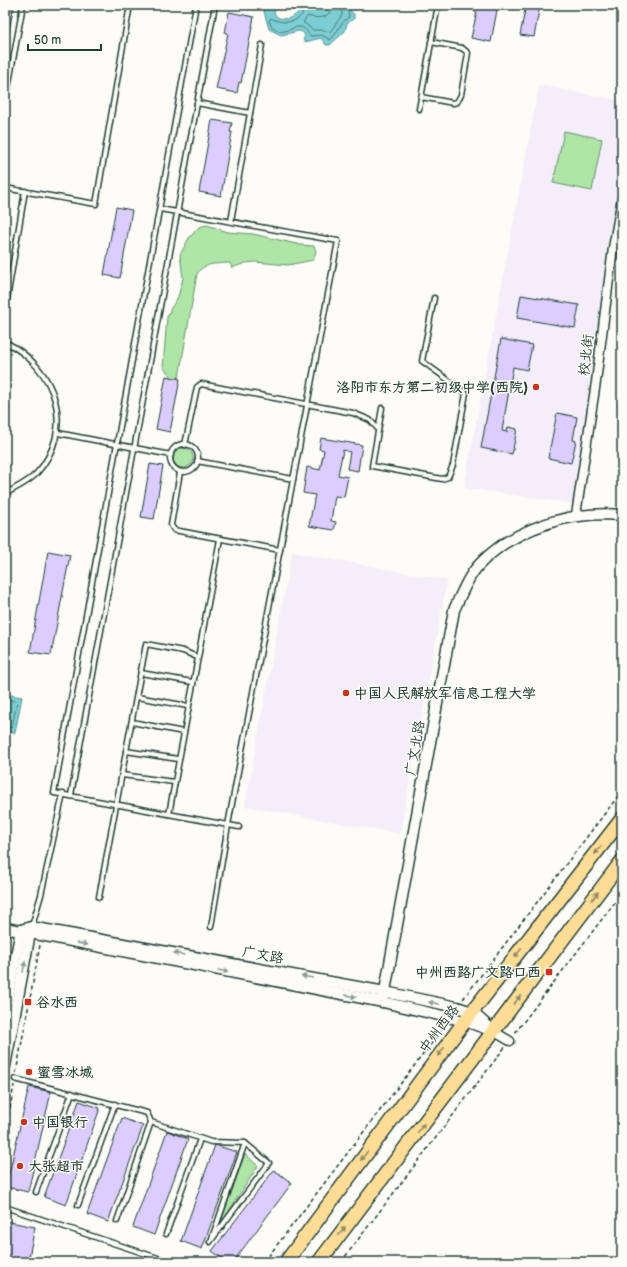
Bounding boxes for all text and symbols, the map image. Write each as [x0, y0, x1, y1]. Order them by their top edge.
scale bar [28, 26, 101, 52]
text: 50 m [34, 33, 61, 48]
street label: 校北街 [575, 333, 597, 377]
place label: 洛阳市东方第二初级中学(西院) [336, 379, 528, 396]
marker: 洛阳市东方第二初级中学(西院) [531, 382, 541, 392]
place label: 中国人民解放军信息工程大学 [354, 685, 536, 702]
marker: 中国人民解放军信息工程大学 [341, 688, 351, 698]
street label: 广文北路 [402, 719, 428, 777]
one-way arrow [594, 845, 602, 856]
one-way arrow [591, 891, 600, 902]
one-way arrow [76, 941, 88, 947]
street label: 广文路 [241, 943, 285, 967]
one-way arrow [514, 947, 523, 958]
one-way arrow [173, 951, 185, 957]
one-way arrow [21, 961, 27, 973]
place label: 中州西路广文路口西 [415, 964, 541, 981]
marker: 中州西路广文路口西 [544, 967, 554, 977]
one-way arrow [217, 969, 230, 975]
one-way arrow [301, 974, 313, 980]
one-way arrow [345, 993, 357, 999]
place label: 谷水西 [36, 994, 78, 1011]
one-way arrow [513, 994, 521, 1005]
marker: 谷水西 [23, 997, 33, 1007]
one-way arrow [428, 999, 440, 1005]
street label: 中州西路 [415, 1002, 463, 1056]
one-way arrow [438, 1047, 446, 1057]
place label: 蜜雪冰城 [37, 1064, 93, 1081]
marker: 蜜雪冰城 [24, 1067, 34, 1077]
place label: 中国银行 [32, 1114, 88, 1131]
marker: 中国银行 [19, 1117, 29, 1127]
one-way arrow [417, 1122, 426, 1133]
one-way arrow [360, 1151, 368, 1162]
place label: 大张超市 [28, 1158, 84, 1175]
marker: 大张超市 [15, 1161, 25, 1171]
one-way arrow [338, 1226, 346, 1236]

